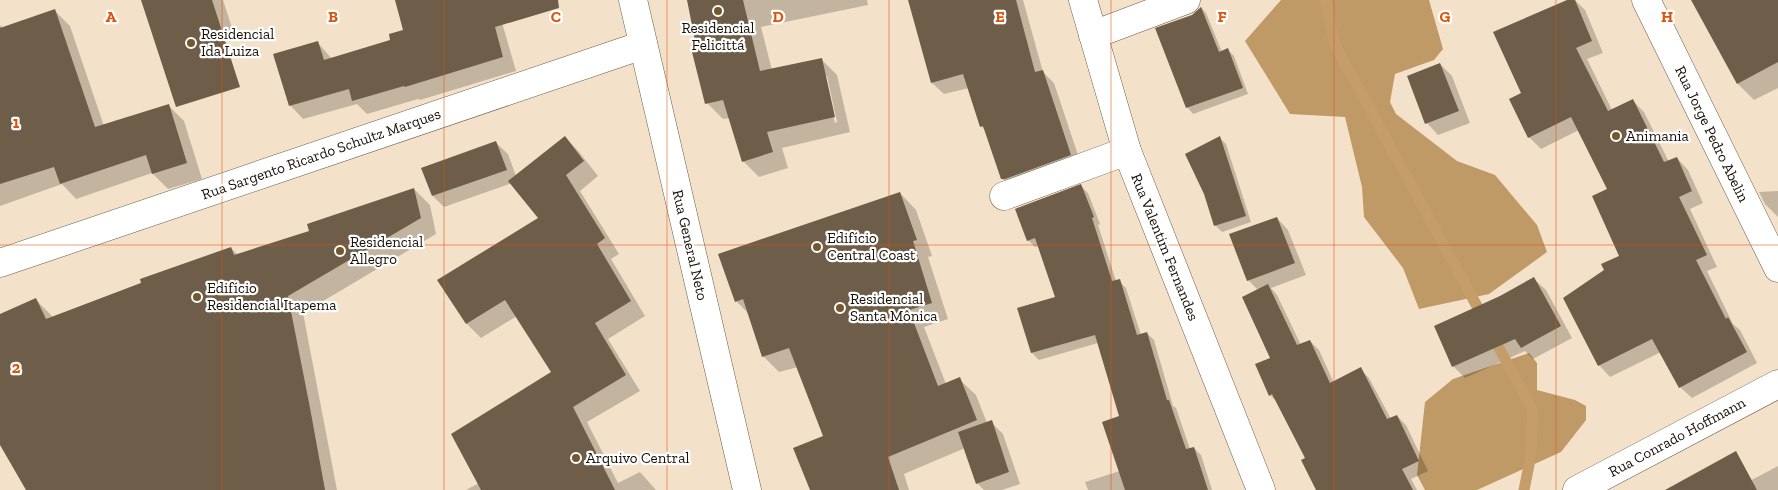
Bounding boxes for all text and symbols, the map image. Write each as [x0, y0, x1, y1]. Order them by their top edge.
marker: Residencial Felicittá [712, 5, 724, 17]
text: A [106, 7, 117, 26]
text: B [328, 7, 338, 26]
text: C [551, 7, 561, 26]
text: D [772, 7, 784, 26]
text: E [995, 7, 1005, 26]
text: F [1217, 7, 1227, 26]
text: G [1440, 7, 1451, 26]
text: H [1661, 7, 1673, 26]
place label: Residencial Felicittá [681, 19, 755, 54]
place label: Residencial Ida Luiza [201, 25, 274, 60]
marker: Residencial Ida Luiza [185, 37, 197, 49]
street label: Rua Jorge Pedro Abelin [1671, 63, 1753, 205]
street label: Rua Sargento Ricardo Schultz Marques [199, 104, 443, 204]
text: 1 [13, 113, 20, 132]
place label: Animania [1626, 127, 1689, 145]
marker: Animania [1610, 130, 1622, 142]
street label: Rua Valentim Fernandes [1127, 171, 1203, 323]
street label: Rua General Neto [668, 188, 712, 303]
place label: Edifício Central Coast [827, 229, 916, 264]
place label: Residencial Allegro [350, 233, 423, 268]
marker: Edifício Central Coast [811, 241, 823, 253]
marker: Residencial Allegro [334, 245, 346, 257]
place label: Edifício Residencial Itapema [207, 279, 336, 314]
place label: Residencial Santa Mônica [850, 290, 938, 325]
marker: Edifício Residencial Itapema [191, 291, 203, 303]
marker: Residencial Santa Mônica [834, 302, 846, 314]
text: 2 [12, 358, 21, 377]
street label: Rua Conrado Hoffmann [1605, 393, 1749, 481]
place label: Arquivo Central [586, 449, 689, 467]
marker: Arquivo Central [570, 452, 582, 464]

